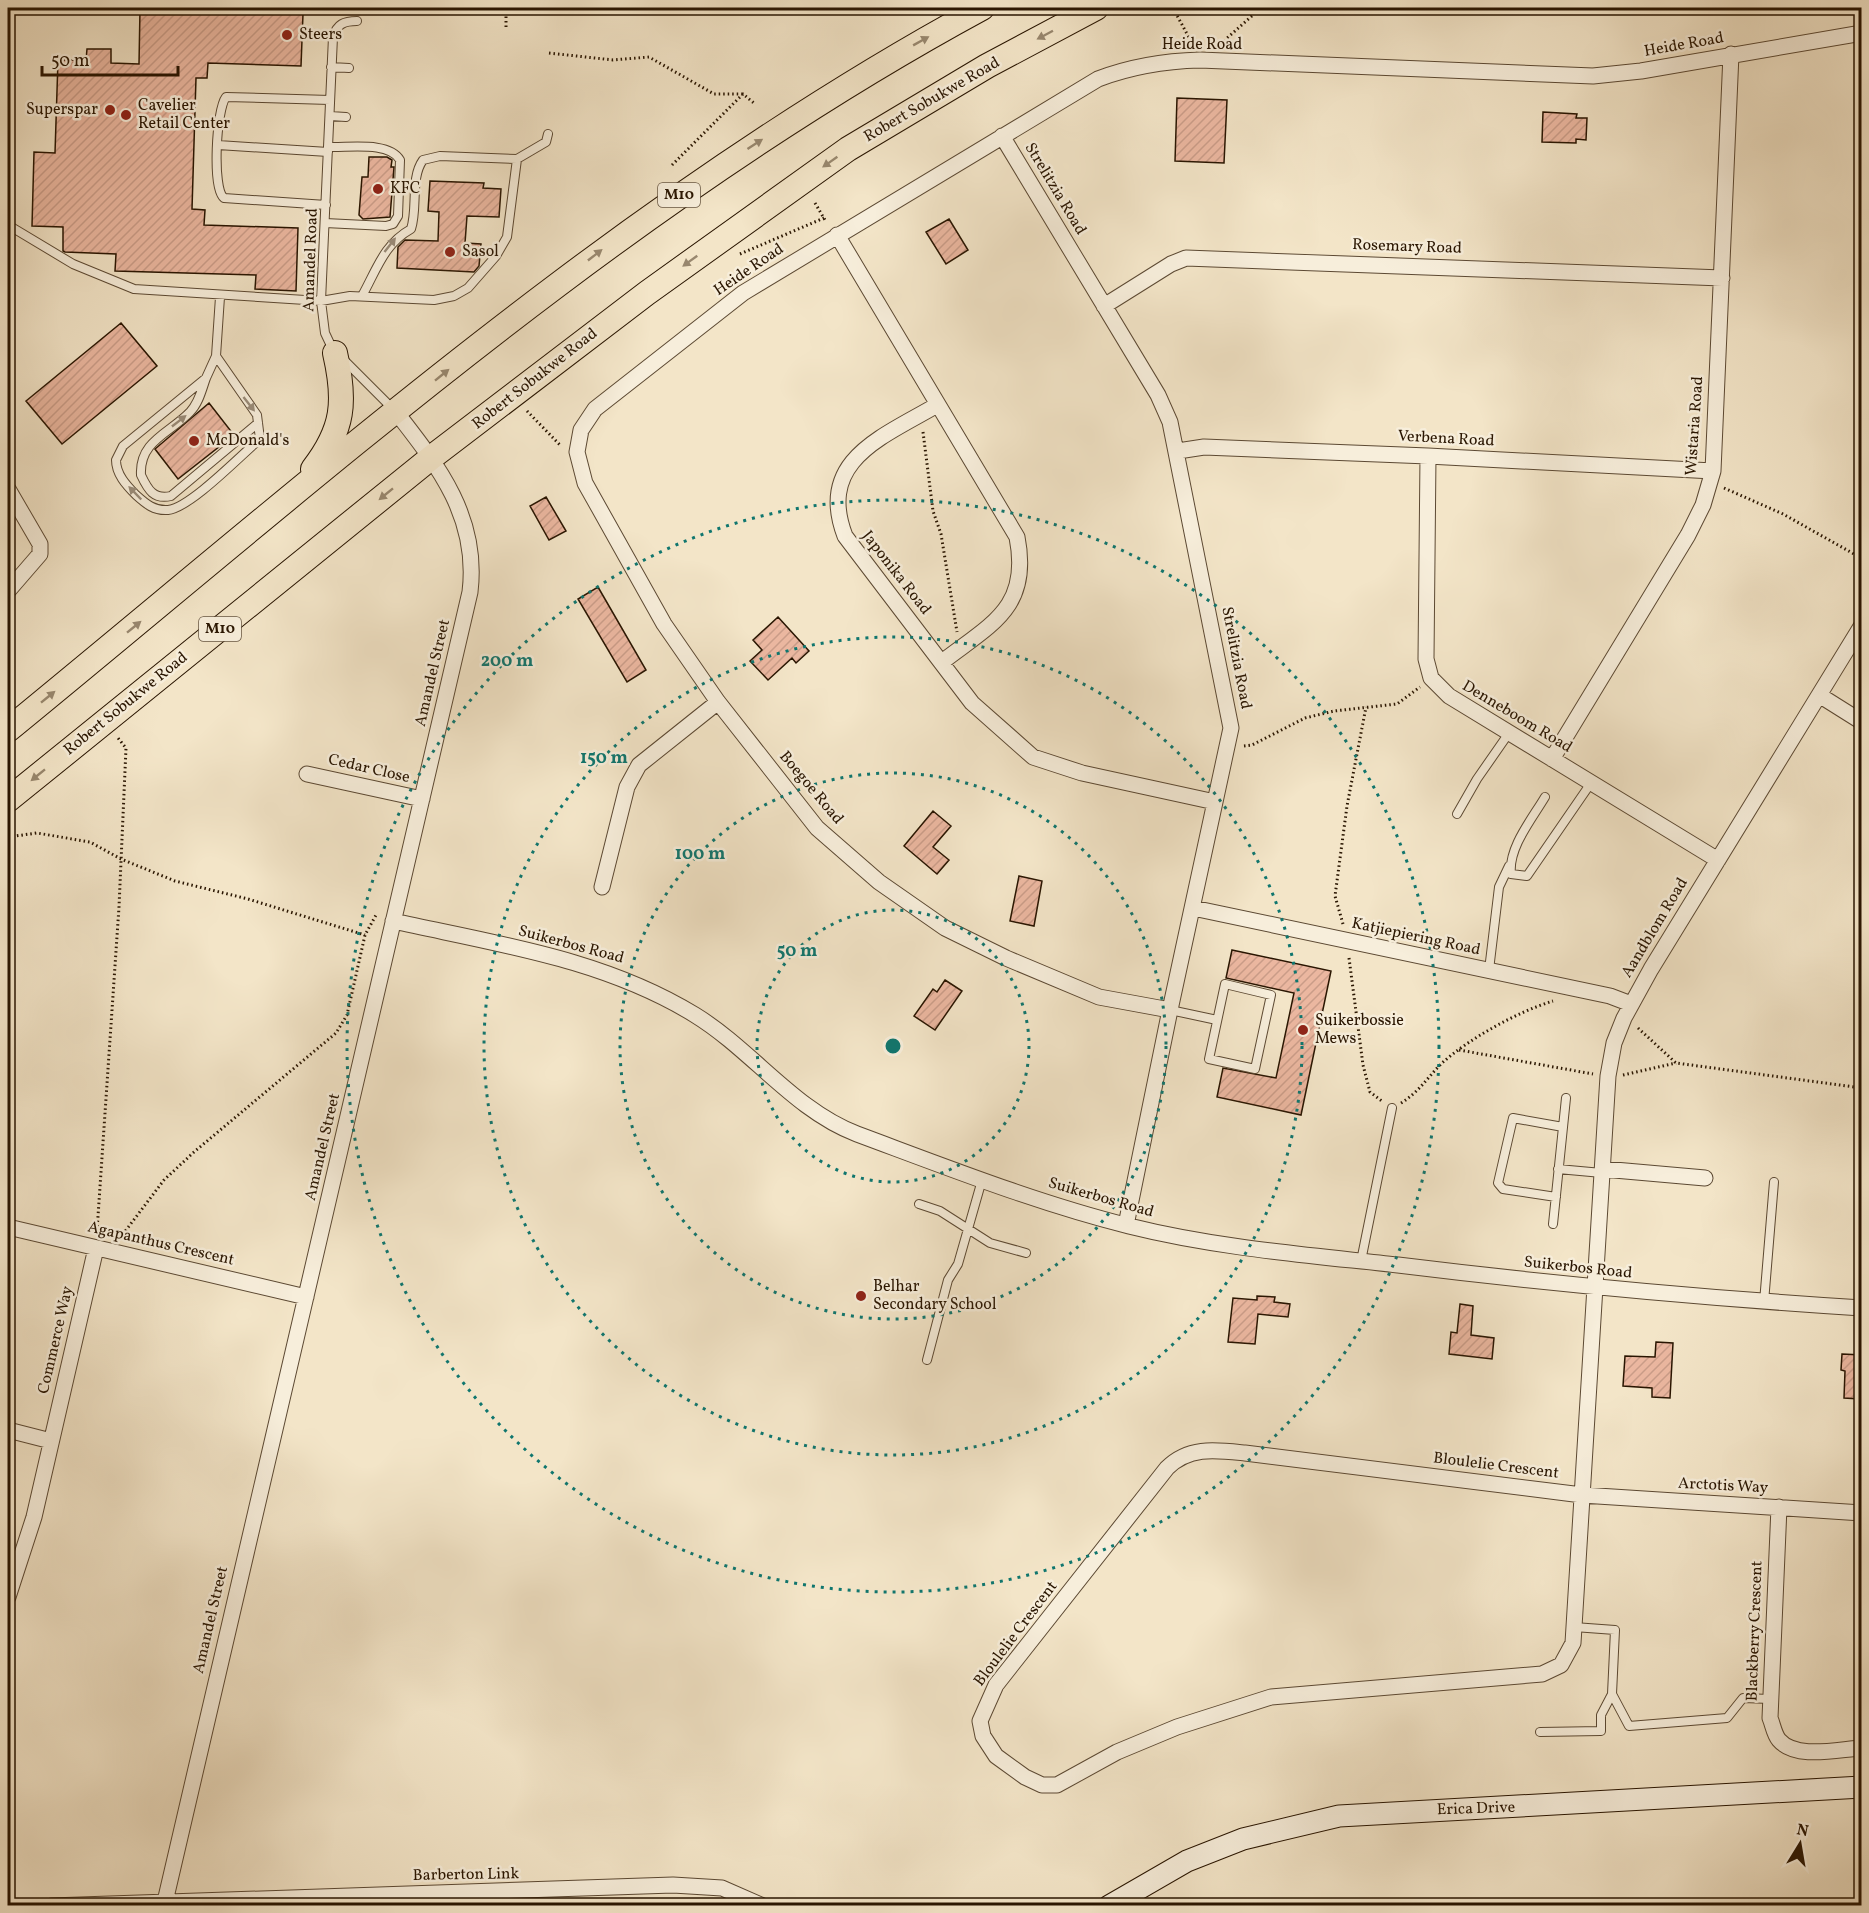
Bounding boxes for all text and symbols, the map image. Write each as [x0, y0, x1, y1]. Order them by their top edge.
place label: Steers [299, 24, 342, 46]
street label: Heide Road [1643, 27, 1725, 63]
marker: Steers [280, 28, 294, 42]
one-way arrow [1036, 30, 1053, 40]
street label: Heide Road [1162, 34, 1242, 56]
one-way arrow [913, 36, 930, 46]
scale bar [42, 39, 178, 77]
text: 50 m [51, 49, 90, 74]
street label: Robert Sobukwe Road [860, 52, 1004, 148]
place label: Cavelier Retail Center [138, 95, 230, 135]
place label: Superspar [26, 99, 98, 121]
marker: Superspar [103, 103, 117, 117]
marker: Cavelier Retail Center [119, 108, 133, 122]
one-way arrow [747, 138, 763, 149]
street label: Strelitzia Road [1019, 139, 1091, 239]
one-way arrow [822, 156, 838, 167]
place label: KFC [390, 178, 420, 200]
marker: KFC [371, 182, 385, 196]
road number: M10 [658, 183, 700, 207]
street label: Amandel Road [298, 208, 324, 312]
street label: Rosemary Road [1352, 234, 1462, 260]
one-way arrow [384, 237, 397, 253]
street label: Heide Road [710, 238, 788, 302]
place label: Sasol [462, 241, 499, 263]
marker: Sasol [443, 245, 457, 259]
one-way arrow [588, 250, 603, 262]
one-way arrow [683, 255, 699, 267]
street label: Robert Sobukwe Road [468, 323, 602, 435]
one-way arrow [434, 369, 450, 382]
street label: Wistaria Road [1681, 376, 1709, 476]
one-way arrow [243, 395, 255, 411]
one-way arrow [171, 414, 187, 427]
street label: Verbena Road [1397, 425, 1495, 453]
place label: McDonald's [206, 430, 289, 452]
marker: McDonald's [187, 434, 201, 448]
one-way arrow [128, 486, 142, 500]
one-way arrow [378, 488, 394, 501]
street label: Japonika Road [856, 526, 936, 620]
street label: Strelitzia Road [1215, 605, 1257, 711]
road number: M10 [199, 617, 241, 641]
street label: Amandel Street [410, 617, 456, 729]
one-way arrow [126, 620, 142, 633]
street label: Robert Sobukwe Road [59, 647, 193, 761]
text: 200 m [481, 649, 533, 674]
street label: Denneboom Road [1458, 675, 1576, 759]
one-way arrow [40, 691, 55, 704]
text: 150 m [580, 746, 628, 771]
street label: Boegoe Road [774, 747, 848, 829]
street label: Cedar Close [326, 749, 412, 789]
one-way arrow [31, 768, 46, 781]
text: 100 m [675, 842, 725, 867]
street label: Aandblom Road [1616, 874, 1694, 982]
street label: Katjiepiering Road [1350, 913, 1482, 961]
street label: Suikerbos Road [516, 920, 626, 970]
text: 50 m [777, 939, 817, 964]
place label: Suikerbossie Mews [1315, 1010, 1404, 1050]
marker: Suikerbossie Mews [1296, 1023, 1310, 1037]
centre of rings [883, 1036, 903, 1056]
street label: Amandel Street [300, 1091, 346, 1203]
street label: Suikerbos Road [1046, 1172, 1156, 1224]
street label: Agapanthus Crescent [86, 1216, 237, 1272]
street label: Suikerbos Road [1523, 1251, 1633, 1285]
place label: Belhar Secondary School [873, 1276, 997, 1316]
street label: Commerce Way [33, 1284, 79, 1396]
marker: Belhar Secondary School [854, 1289, 868, 1303]
street label: Bloulelie Crescent [1432, 1447, 1561, 1485]
street label: Arctotis Way [1677, 1473, 1769, 1499]
street label: Blackberry Crescent [1742, 1560, 1768, 1702]
street label: Amandel Street [188, 1564, 234, 1676]
street label: Bloulelie Crescent [969, 1577, 1063, 1691]
street label: Erica Drive [1436, 1797, 1516, 1821]
north arrow [1770, 1814, 1830, 1874]
text: N [1795, 1819, 1811, 1843]
street label: Barberton Link [413, 1863, 520, 1887]

